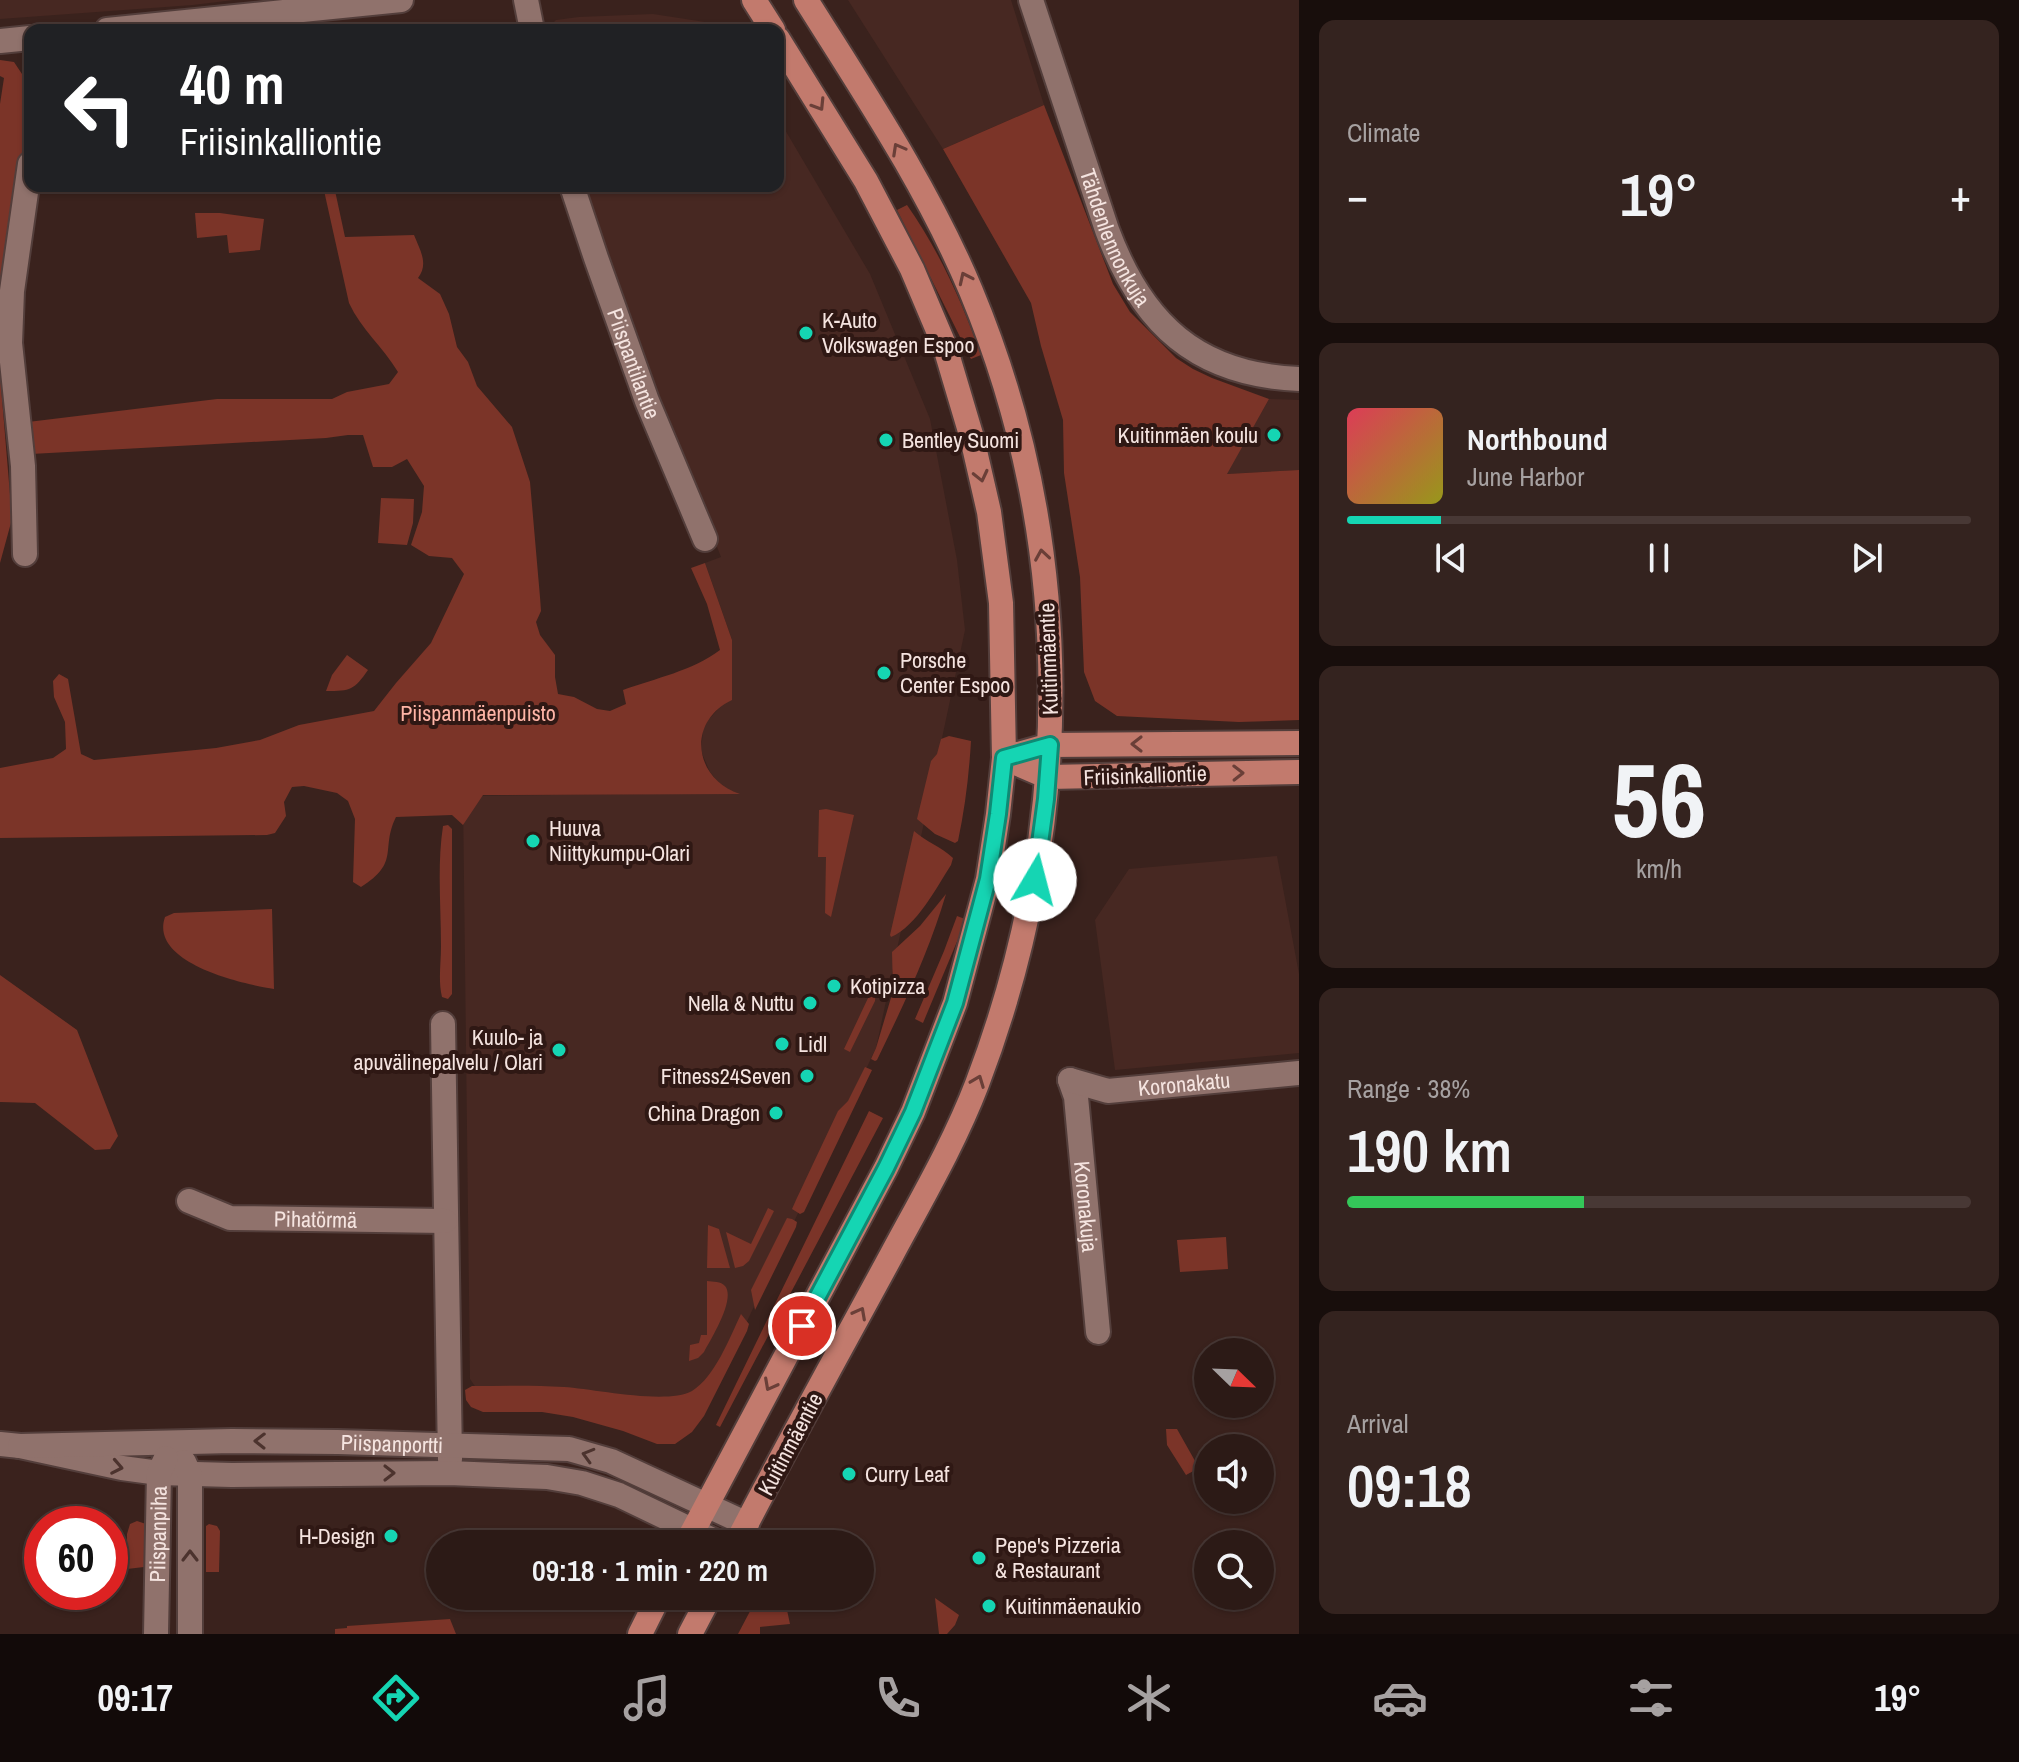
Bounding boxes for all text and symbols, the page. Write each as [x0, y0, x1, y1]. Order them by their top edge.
text: 40 m [180, 46, 285, 121]
icon: left [48, 56, 152, 160]
one-way arrow [809, 96, 825, 111]
text: Climate [1347, 115, 1420, 150]
text: Friisinkalliontie [180, 118, 382, 166]
one-way arrow [893, 142, 908, 157]
text: 19° [1620, 154, 1698, 235]
street label: Tähdenlennonkuja [1073, 165, 1157, 312]
text: − [1347, 165, 1368, 225]
text: + [1950, 165, 1971, 225]
one-way arrow [959, 272, 975, 287]
street label: Piispantilantie [600, 304, 668, 423]
place label: K-Auto Volkswagen Espoo [822, 305, 974, 360]
marker: K-Auto Volkswagen Espoo [797, 324, 815, 342]
text: Northbound [1467, 419, 1608, 459]
place label: Kuitinmäen koulu [1118, 420, 1258, 450]
place label: Bentley Suomi [902, 425, 1019, 455]
marker: Kuitinmäen koulu [1265, 426, 1283, 444]
marker: Bentley Suomi [877, 431, 895, 449]
text: June Harbor [1467, 459, 1584, 494]
one-way arrow [972, 468, 989, 482]
icon: previous [1429, 536, 1473, 580]
icon: pause [1637, 536, 1681, 580]
icon: next [1845, 536, 1889, 580]
one-way arrow [1034, 548, 1051, 562]
street label: Kuitinmäentie [1031, 602, 1065, 716]
place label: Porsche Center Espoo [900, 645, 1010, 700]
marker: Porsche Center Espoo [875, 664, 893, 682]
park label: Piispanmäenpuisto [400, 698, 556, 728]
text: 56 [1612, 729, 1706, 869]
one-way arrow [1130, 735, 1143, 753]
street label: Friisinkalliontie [1083, 758, 1207, 792]
one-way arrow [1232, 764, 1245, 782]
place label: Huuva Niittykumpu-Olari [549, 813, 690, 868]
marker: Huuva Niittykumpu-Olari [524, 832, 542, 850]
position arrow [993, 838, 1077, 922]
text: km/h [1636, 851, 1682, 886]
place label: Kotipizza [850, 971, 925, 1001]
marker: Kotipizza [825, 977, 843, 995]
place label: Nella & Nuttu [688, 988, 794, 1018]
marker: Nella & Nuttu [801, 994, 819, 1012]
place label: Kuulo- ja apuvälinepalvelu / Olari [353, 1022, 543, 1077]
place label: Lidl [798, 1029, 827, 1059]
marker: Lidl [773, 1035, 791, 1053]
marker: Kuulo- ja apuvälinepalvelu / Olari [550, 1041, 568, 1059]
place label: Fitness24Seven [661, 1061, 791, 1091]
street label: Koronakatu [1137, 1065, 1232, 1103]
marker: Fitness24Seven [798, 1067, 816, 1085]
text: Range · 38% [1347, 1071, 1470, 1106]
one-way arrow [968, 1075, 984, 1089]
place label: China Dragon [648, 1098, 760, 1128]
marker: China Dragon [767, 1104, 785, 1122]
text: 190 km [1347, 1110, 1512, 1191]
street label: Koronakuja [1067, 1160, 1105, 1253]
street label: Pihatörmä [274, 1204, 357, 1235]
pin [768, 1292, 836, 1360]
icon: arrive [780, 1304, 824, 1348]
one-way arrow [850, 1307, 866, 1322]
north arrow [1194, 1338, 1274, 1418]
map controls [1194, 1338, 1274, 1610]
one-way arrow [765, 1377, 780, 1392]
street label: Kuitinmäentie [750, 1387, 830, 1501]
text: Arrival [1347, 1406, 1409, 1441]
street label: Piispanportti [340, 1427, 444, 1460]
one-way arrow [253, 1432, 266, 1450]
button: sound [1194, 1434, 1274, 1514]
text: 09:18 [1347, 1445, 1472, 1526]
one-way arrow [581, 1448, 595, 1464]
one-way arrow [110, 1457, 123, 1474]
place label: Curry Leaf [865, 1459, 950, 1489]
one-way arrow [383, 1465, 396, 1482]
marker: Curry Leaf [840, 1465, 858, 1483]
street label: Piispanpiha [142, 1486, 174, 1583]
speed limit sign: 60 [24, 1506, 128, 1610]
place label: H-Design [299, 1521, 375, 1551]
marker: H-Design [382, 1527, 400, 1545]
place label: Pepe's Pizzeria & Restaurant [995, 1530, 1121, 1585]
button: search [1194, 1530, 1274, 1610]
one-way arrow [181, 1549, 199, 1562]
marker: Pepe's Pizzeria & Restaurant [970, 1549, 988, 1567]
text: 09:18 · 1 min · 220 m [532, 1550, 768, 1590]
place label: Kuitinmäenaukio [1005, 1591, 1141, 1621]
marker: Kuitinmäenaukio [980, 1597, 998, 1615]
icon: directions [368, 1670, 424, 1726]
icon: music [619, 1670, 675, 1726]
icon: phone [870, 1670, 926, 1726]
icon: climate [1121, 1670, 1177, 1726]
icon: car [1372, 1670, 1428, 1726]
icon: filters [1623, 1670, 1679, 1726]
text: 09:17 [98, 1674, 173, 1722]
text: 19° [1874, 1674, 1921, 1722]

